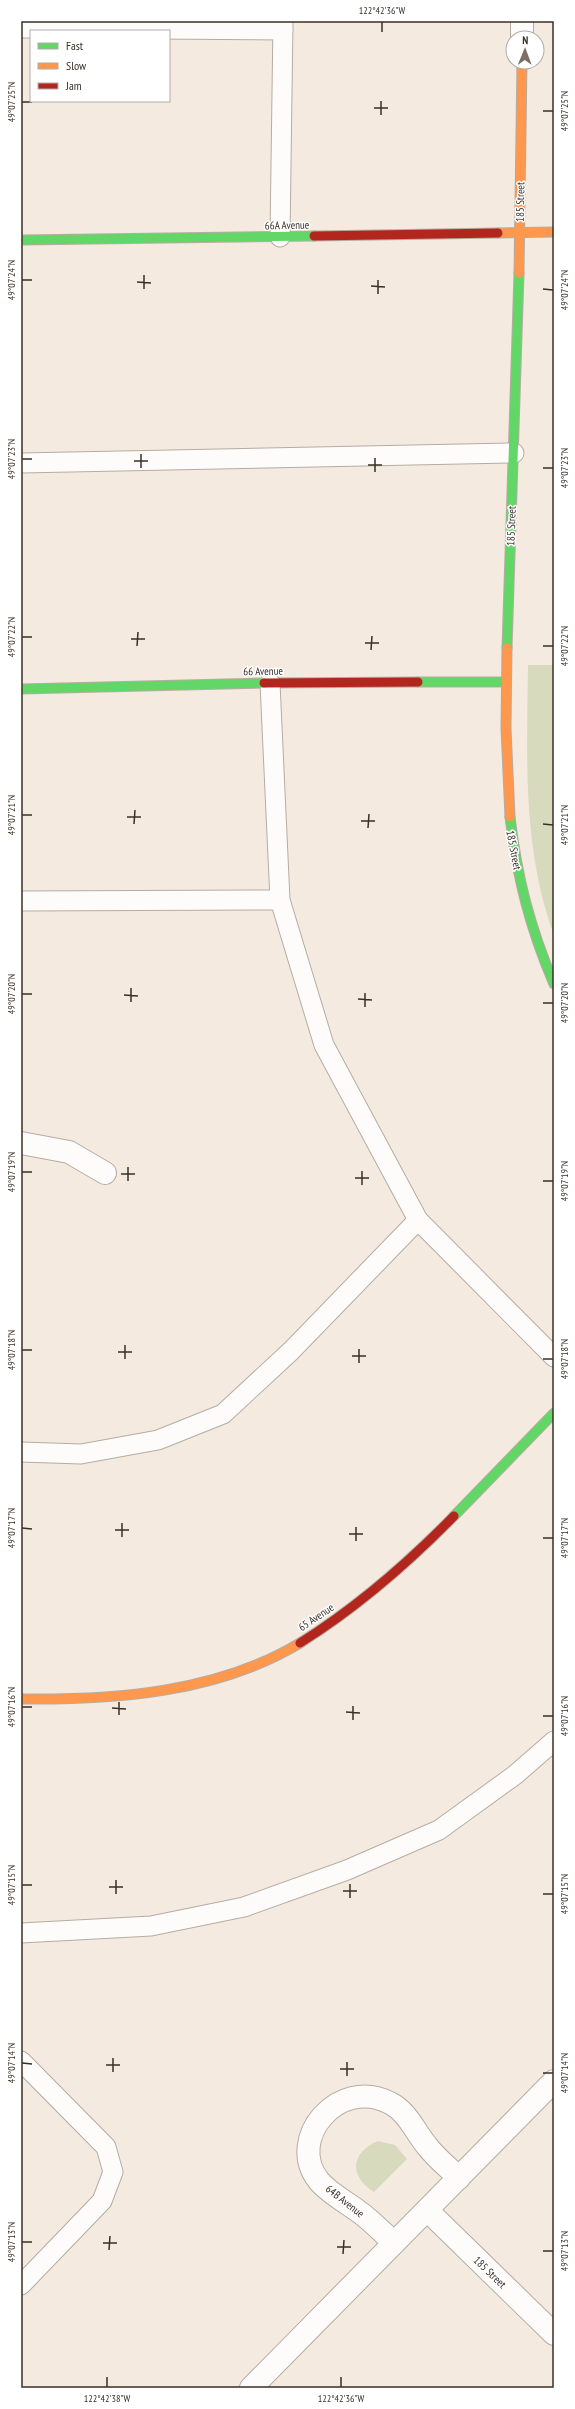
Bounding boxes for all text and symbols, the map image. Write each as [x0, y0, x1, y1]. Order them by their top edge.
text: 122°42'36"W [359, 4, 406, 17]
legend [30, 30, 170, 102]
north arrow [505, 30, 545, 70]
text: N [522, 33, 528, 47]
text: Fast [66, 38, 84, 53]
text: Slow [66, 58, 87, 73]
text: Jam [65, 78, 82, 93]
text: 49°07'25"N [5, 82, 18, 122]
text: 49°07'25"N [558, 91, 571, 131]
street label: 185 Street [513, 182, 527, 222]
street label: 66A Avenue [265, 218, 310, 232]
text: 49°07'24"N [5, 260, 18, 300]
text: 49°07'24"N [558, 270, 571, 310]
text: 49°07'23"N [5, 439, 18, 479]
text: 49°07'23"N [558, 448, 571, 488]
street label: 185 Street [503, 506, 519, 546]
text: 49°07'22"N [5, 617, 18, 657]
text: 49°07'22"N [558, 626, 571, 666]
street label: 66 Avenue [243, 664, 283, 678]
text: 49°07'21"N [5, 795, 18, 835]
text: 49°07'21"N [558, 805, 571, 845]
street label: 185 Street [503, 829, 525, 871]
text: 49°07'20"N [5, 974, 18, 1014]
text: 49°07'20"N [558, 983, 571, 1023]
text: 49°07'19"N [5, 1152, 18, 1192]
text: 49°07'19"N [558, 1161, 571, 1201]
text: 49°07'18"N [5, 1330, 18, 1370]
text: 49°07'18"N [558, 1339, 571, 1379]
text: 49°07'17"N [5, 1508, 18, 1548]
text: 49°07'17"N [558, 1518, 571, 1558]
street label: 65 Avenue [296, 1600, 337, 1634]
text: 49°07'16"N [5, 1687, 18, 1727]
text: 49°07'16"N [558, 1696, 571, 1736]
text: 49°07'15"N [5, 1865, 18, 1905]
text: 49°07'15"N [558, 1874, 571, 1914]
text: 49°07'14"N [5, 2043, 18, 2083]
text: 49°07'14"N [558, 2053, 571, 2093]
street label: 64B Avenue [323, 2182, 367, 2221]
text: 49°07'13"N [5, 2222, 18, 2262]
text: 49°07'13"N [558, 2231, 571, 2271]
street label: 185 Street [471, 2253, 509, 2291]
text: 122°42'38"W [84, 2392, 131, 2405]
text: 122°42'36"W [318, 2392, 365, 2405]

